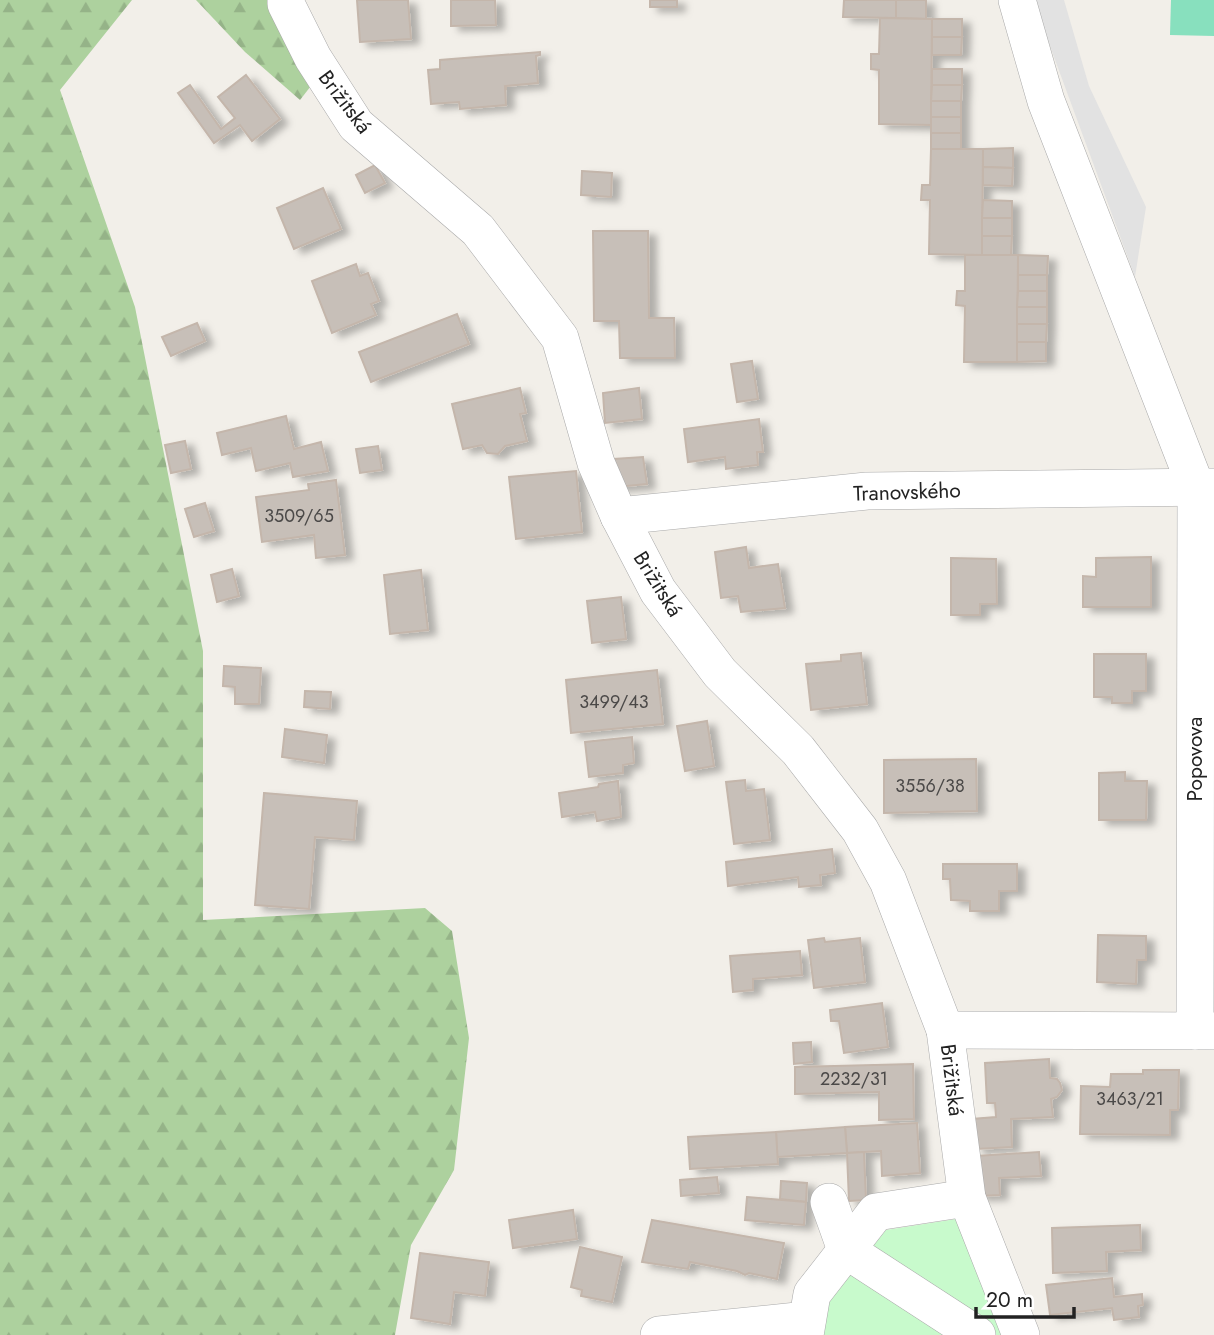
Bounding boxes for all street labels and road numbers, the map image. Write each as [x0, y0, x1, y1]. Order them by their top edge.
street label: Brižitská [311, 64, 379, 140]
street label: Tranovského [853, 475, 961, 509]
street label: Brižitská [626, 545, 690, 623]
street label: Popovova [1180, 717, 1210, 801]
street label: Brižitská [933, 1042, 971, 1118]

